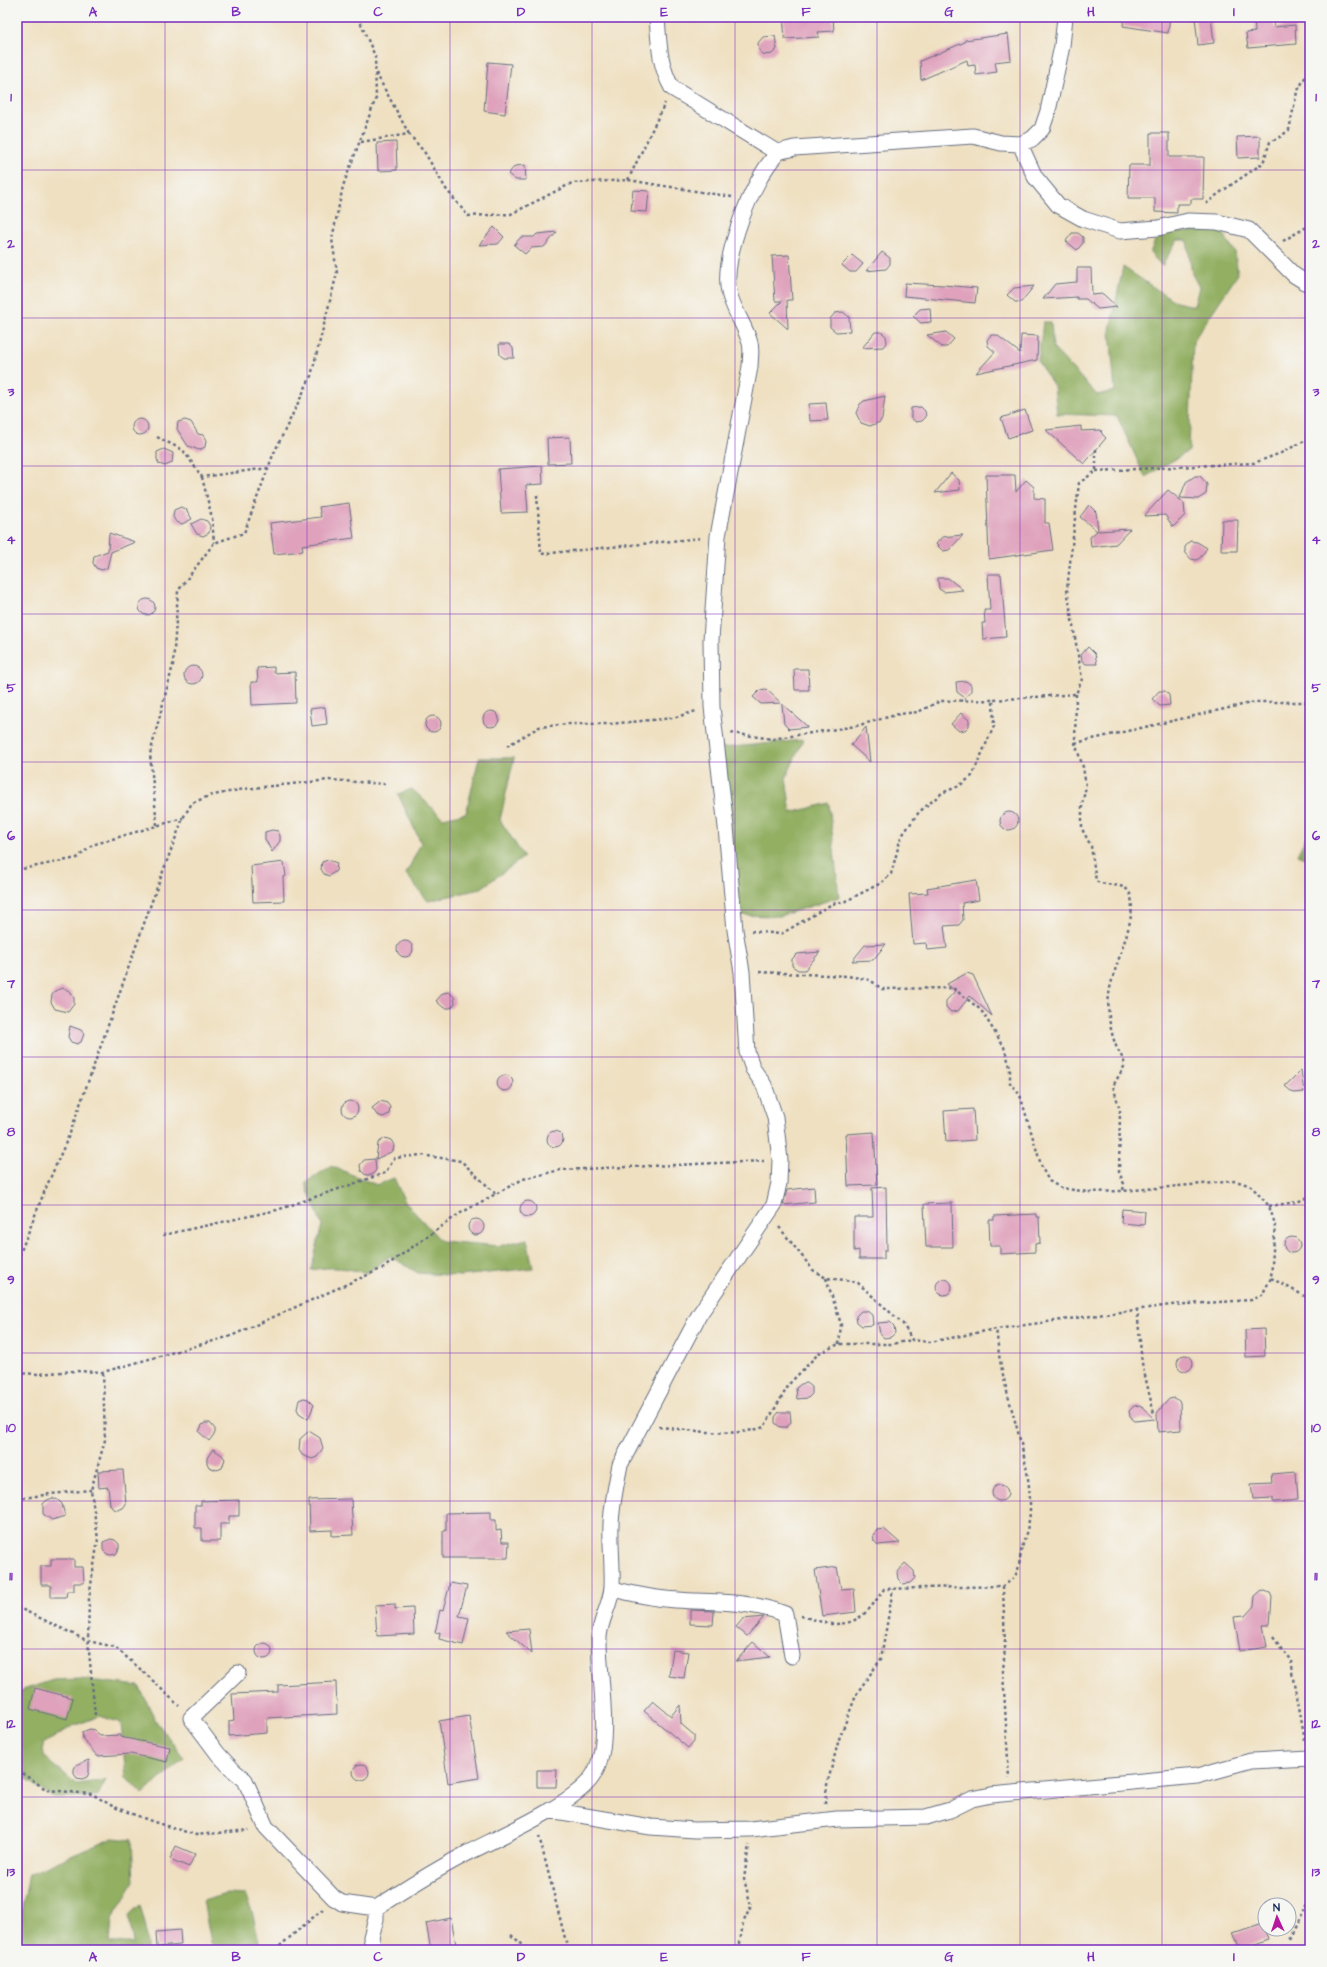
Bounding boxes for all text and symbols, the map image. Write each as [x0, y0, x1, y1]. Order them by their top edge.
text: A [89, 3, 98, 21]
text: B [231, 3, 241, 21]
text: C [373, 3, 383, 21]
text: D [517, 3, 526, 21]
text: E [660, 3, 668, 21]
text: F [801, 3, 811, 21]
text: G [944, 3, 954, 21]
text: H [1087, 3, 1095, 21]
text: I [1233, 3, 1235, 21]
text: 1 [10, 88, 12, 106]
text: 1 [1315, 88, 1317, 106]
text: 2 [6, 235, 15, 253]
text: 2 [1311, 235, 1320, 253]
text: 3 [7, 383, 15, 401]
text: 3 [1312, 383, 1320, 401]
text: 4 [7, 531, 16, 549]
text: 4 [1312, 531, 1321, 549]
text: 5 [6, 679, 16, 697]
text: 5 [1311, 679, 1321, 697]
text: 6 [7, 827, 16, 845]
text: 6 [1312, 827, 1321, 845]
text: 7 [6, 975, 16, 993]
text: 7 [1311, 975, 1321, 993]
text: 8 [7, 1123, 16, 1141]
text: 8 [1312, 1123, 1321, 1141]
text: 9 [7, 1271, 15, 1289]
text: 9 [1312, 1271, 1320, 1289]
text: 10 [6, 1419, 17, 1437]
text: 10 [1311, 1419, 1322, 1437]
text: 11 [9, 1567, 13, 1585]
text: 11 [1314, 1567, 1318, 1585]
text: 12 [6, 1715, 16, 1733]
text: 12 [1311, 1715, 1321, 1733]
text: 13 [7, 1863, 16, 1881]
text: 13 [1312, 1863, 1321, 1881]
north arrow [1257, 1897, 1297, 1937]
text: N [1273, 1900, 1280, 1915]
text: A [89, 1948, 98, 1966]
text: B [231, 1948, 241, 1966]
text: C [373, 1948, 383, 1966]
text: D [517, 1948, 526, 1966]
text: E [660, 1948, 668, 1966]
text: F [801, 1948, 811, 1966]
text: G [944, 1948, 954, 1966]
text: H [1087, 1948, 1095, 1966]
text: I [1233, 1948, 1235, 1966]

